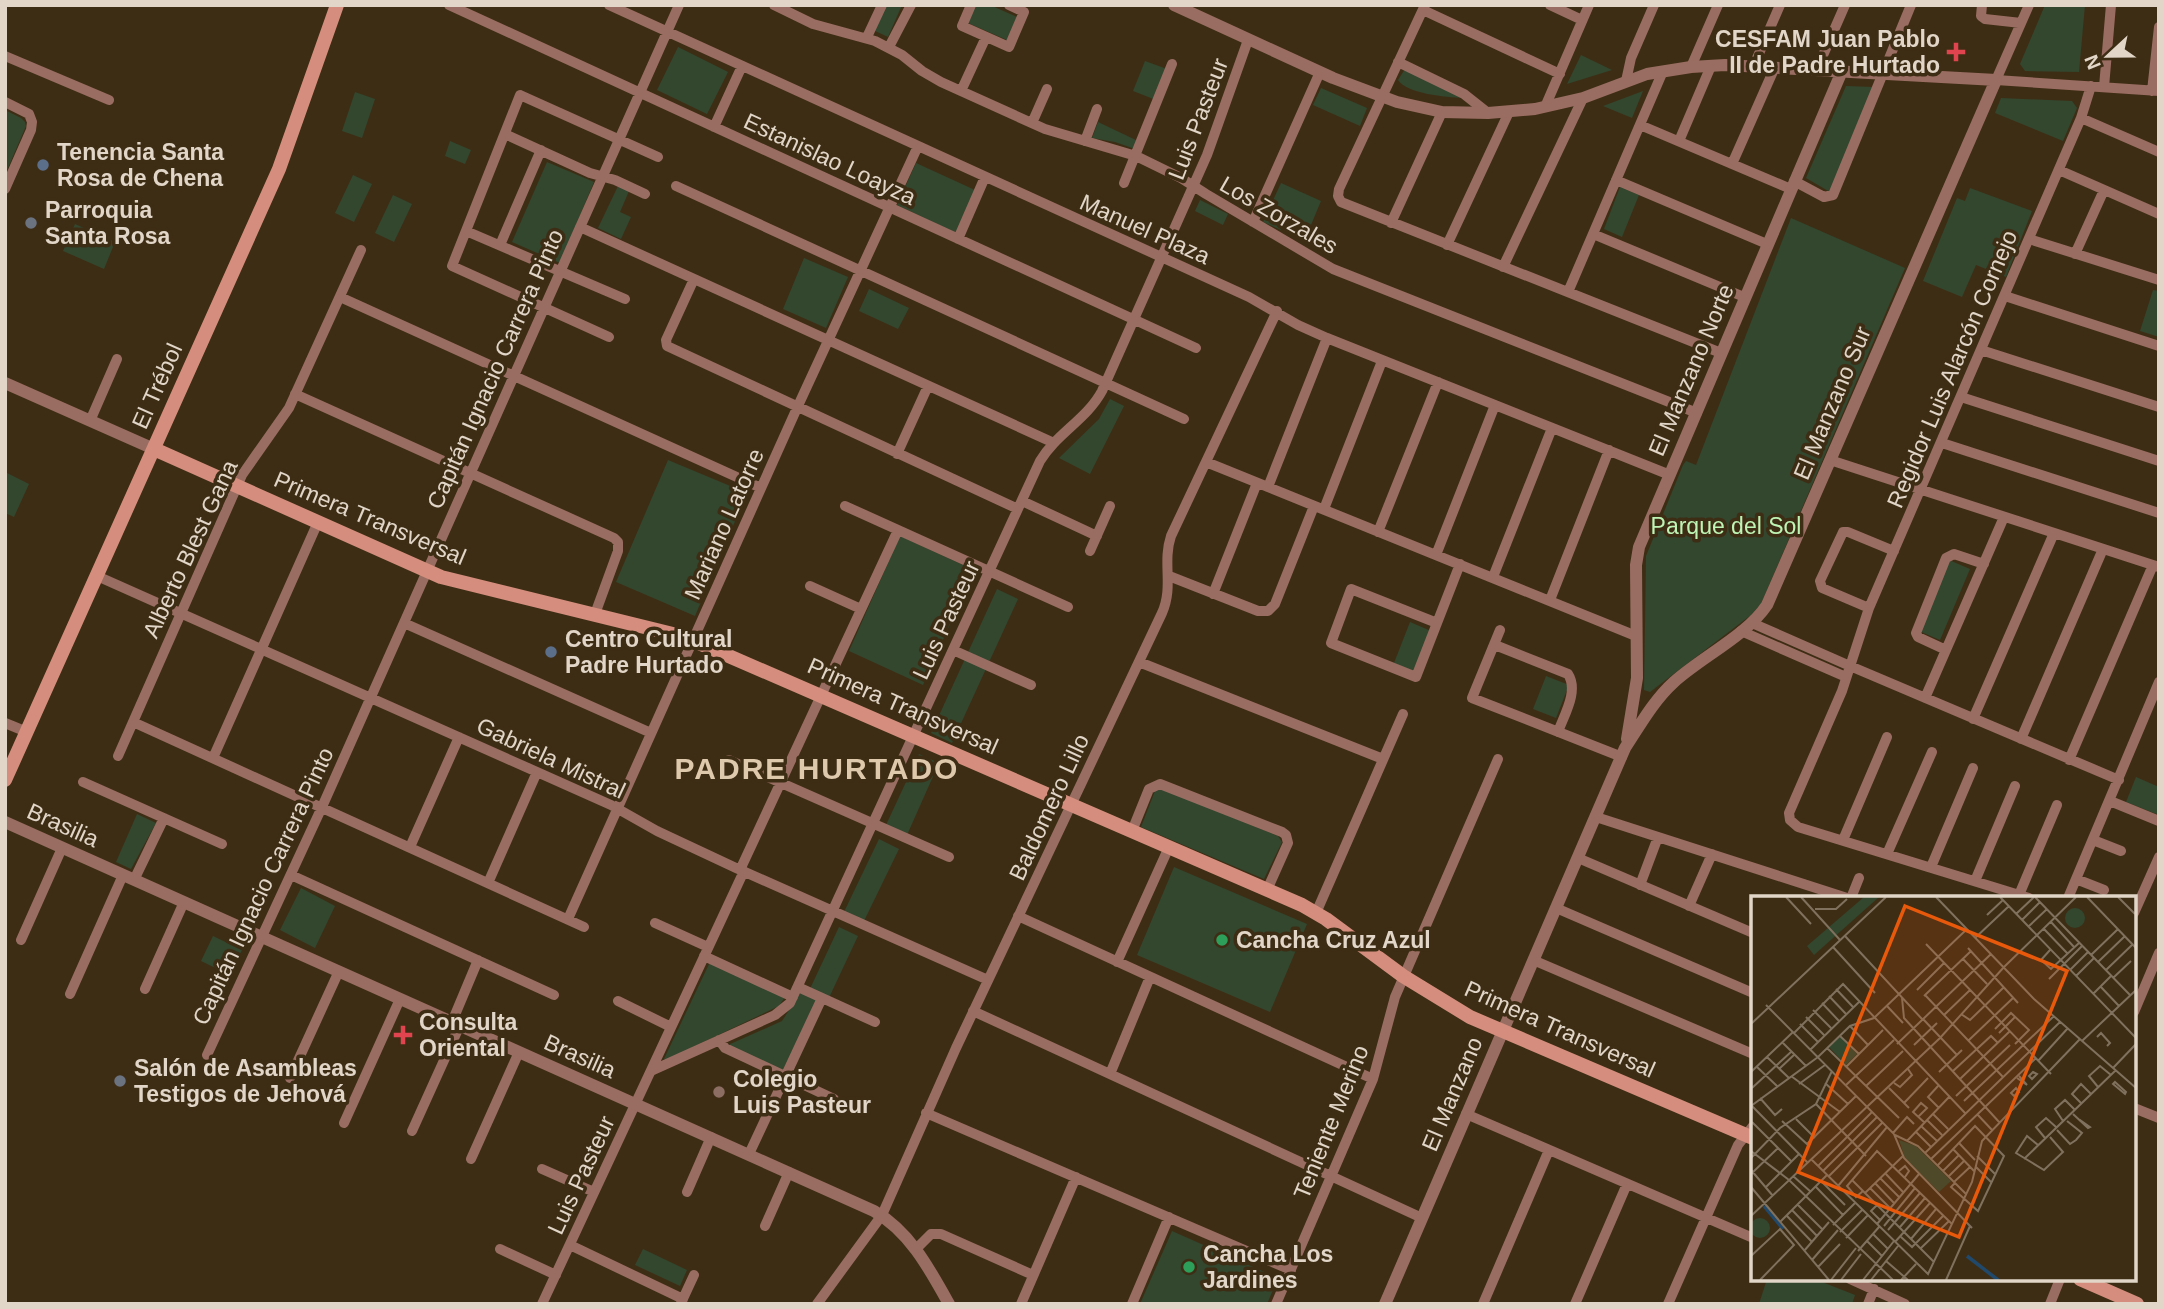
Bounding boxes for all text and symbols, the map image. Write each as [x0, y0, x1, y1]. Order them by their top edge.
north arrow [2073, 21, 2143, 91]
place label: CESFAM Juan Pablo II de Padre Hurtado [1715, 26, 1940, 78]
marker: CESFAM Juan Pablo II de Padre Hurtado [1946, 42, 1966, 62]
text: N [2080, 52, 2105, 72]
street label: Luis Pasteur [1163, 54, 1233, 183]
street label: Estanislao Loayza [740, 108, 920, 210]
place label: Tenencia Santa Rosa de Chena [57, 139, 224, 191]
marker: Tenencia Santa Rosa de Chena [35, 157, 51, 173]
street label: Los Zorzales [1215, 171, 1343, 259]
street label: Manuel Plaza [1076, 189, 1214, 269]
place label: Parroquia Santa Rosa [45, 197, 170, 249]
marker: Parroquia Santa Rosa [23, 215, 39, 231]
street label: Capitán Ignacio Carrera Pinto [422, 225, 568, 513]
street label: Regidor Luis Alarcón Cornejo [1882, 226, 2022, 512]
street label: El Manzano Norte [1643, 280, 1739, 460]
street label: El Manzano Sur [1788, 322, 1876, 483]
street label: El Trébol [127, 339, 187, 433]
street label: Mariano Latorre [679, 445, 769, 603]
street label: Alberto Blest Gana [137, 456, 243, 642]
street label: Primera Transversal [270, 466, 470, 570]
park label: Parque del Sol [1651, 513, 1801, 539]
street label: Luis Pasteur [907, 556, 985, 683]
place label: Centro Cultural Padre Hurtado [565, 626, 732, 678]
marker: Centro Cultural Padre Hurtado [543, 644, 559, 660]
street label: Primera Transversal [804, 652, 1002, 760]
street label: Gabriela Mistral [473, 712, 629, 804]
street label: Baldomero Lillo [1004, 730, 1094, 884]
street label: Capitán Ignacio Carrera Pinto [187, 743, 339, 1029]
district label: PADRE HURTADO [675, 752, 959, 785]
street label: Brasilia [23, 798, 103, 852]
inset map [1751, 896, 2136, 1281]
place label: Cancha Cruz Azul [1236, 927, 1431, 953]
marker: Cancha Cruz Azul [1214, 932, 1230, 948]
street label: Primera Transversal [1461, 975, 1659, 1083]
place label: Consulta Oriental [419, 1009, 518, 1061]
marker: Consulta Oriental [393, 1025, 413, 1045]
street label: Brasilia [540, 1029, 620, 1083]
street label: El Manzano [1416, 1033, 1488, 1155]
street label: Teniente Merino [1288, 1041, 1374, 1203]
place label: Salón de Asambleas Testigos de Jehová [134, 1055, 357, 1107]
place label: Colegio Luis Pasteur [733, 1066, 871, 1118]
marker: Salón de Asambleas Testigos de Jehová [112, 1073, 128, 1089]
marker: Colegio Luis Pasteur [711, 1084, 727, 1100]
street label: Luis Pasteur [542, 1111, 620, 1238]
place label: Cancha Los Jardines [1203, 1241, 1333, 1293]
marker: Cancha Los Jardines [1181, 1259, 1197, 1275]

